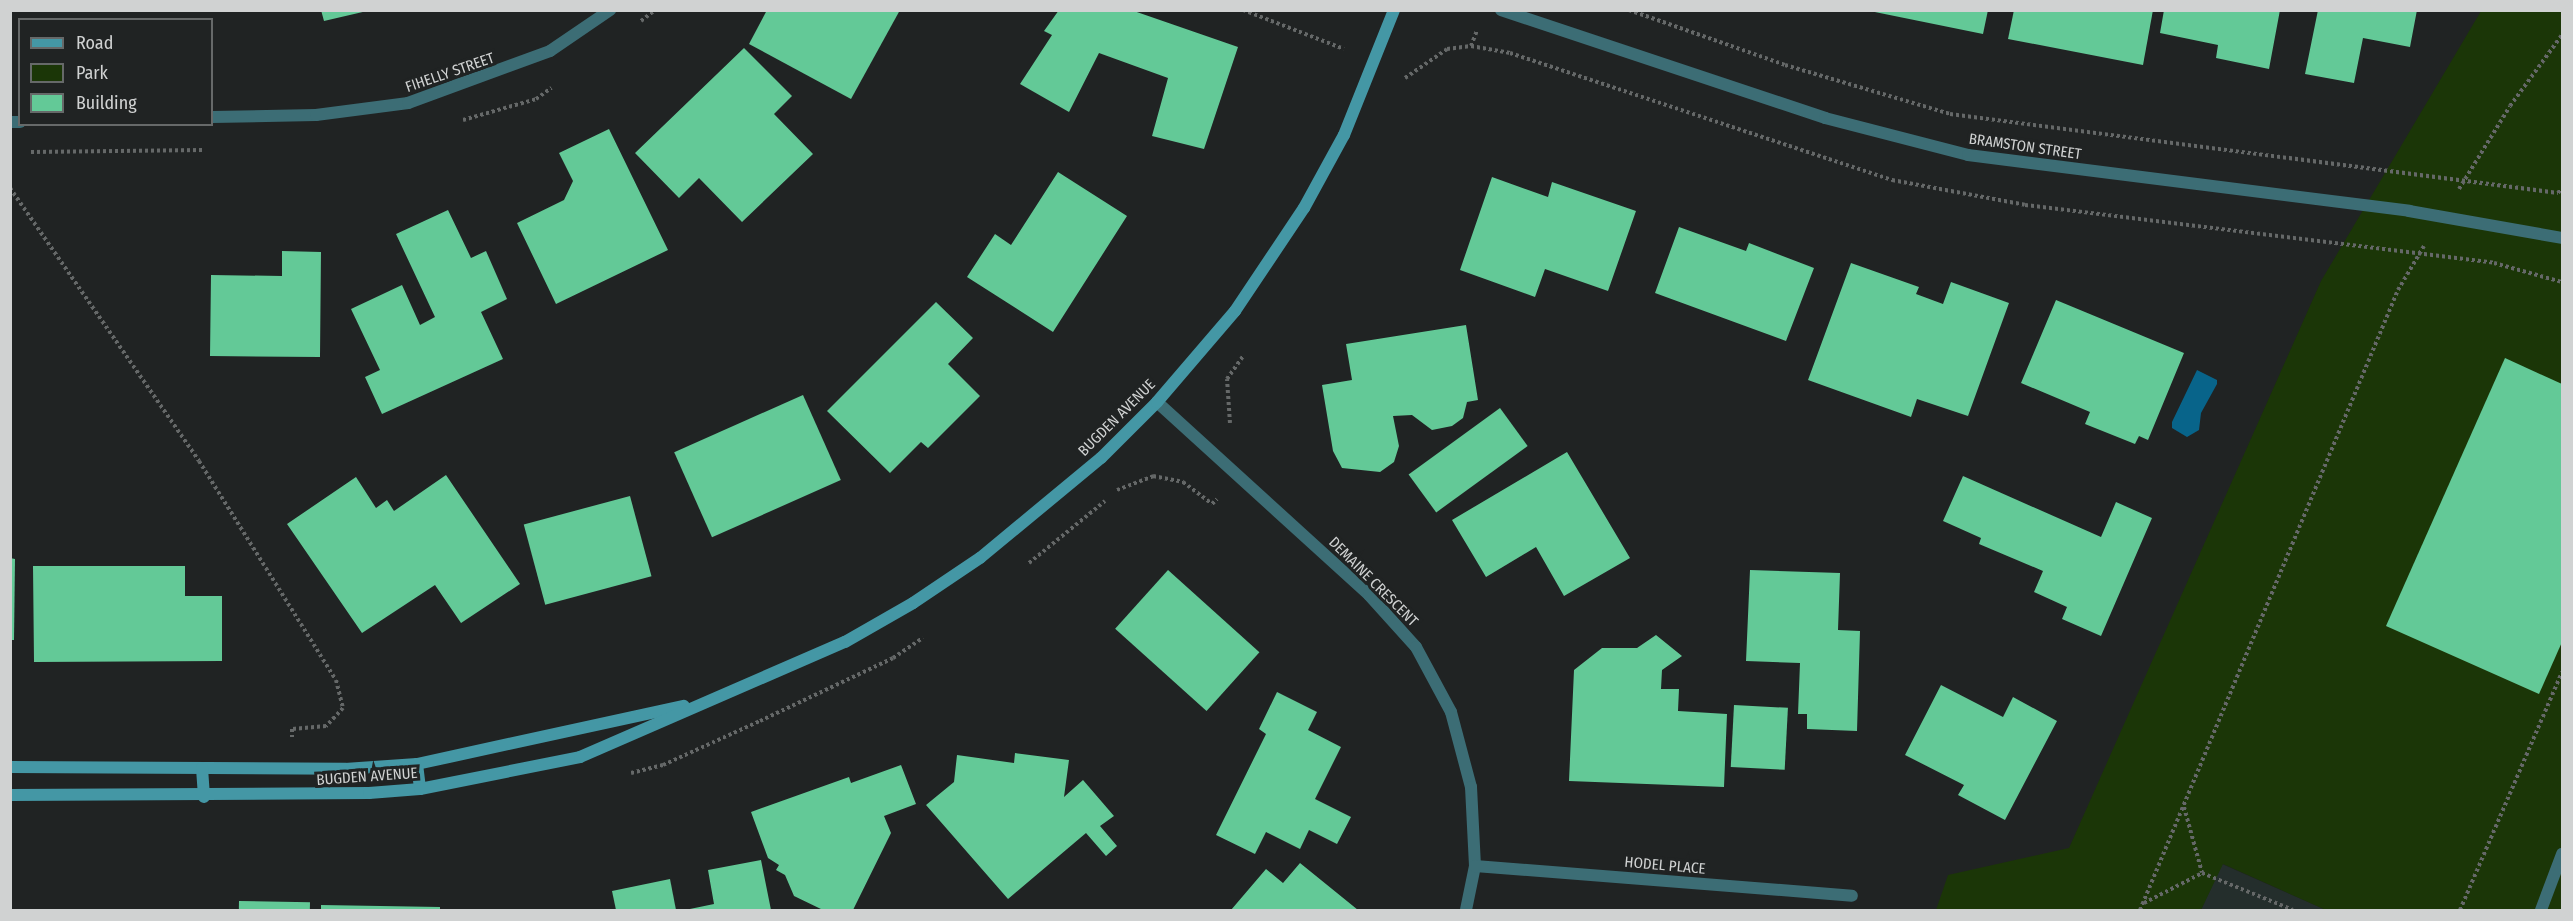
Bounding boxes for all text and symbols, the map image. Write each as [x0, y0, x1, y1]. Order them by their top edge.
legend [18, 18, 213, 126]
text: Road [76, 32, 113, 54]
street label: FIHELLY STREET [403, 49, 497, 97]
text: Park [76, 62, 108, 84]
text: Building [76, 92, 137, 114]
street label: BRAMSTON STREET [1968, 130, 2082, 164]
street label: BUGDEN AVENUE [1075, 376, 1159, 460]
street label: DEMAINE CRESCENT [1325, 534, 1421, 630]
street label: BUGDEN AVENUE [316, 764, 418, 790]
street label: HODEL PLACE [1624, 853, 1706, 879]

